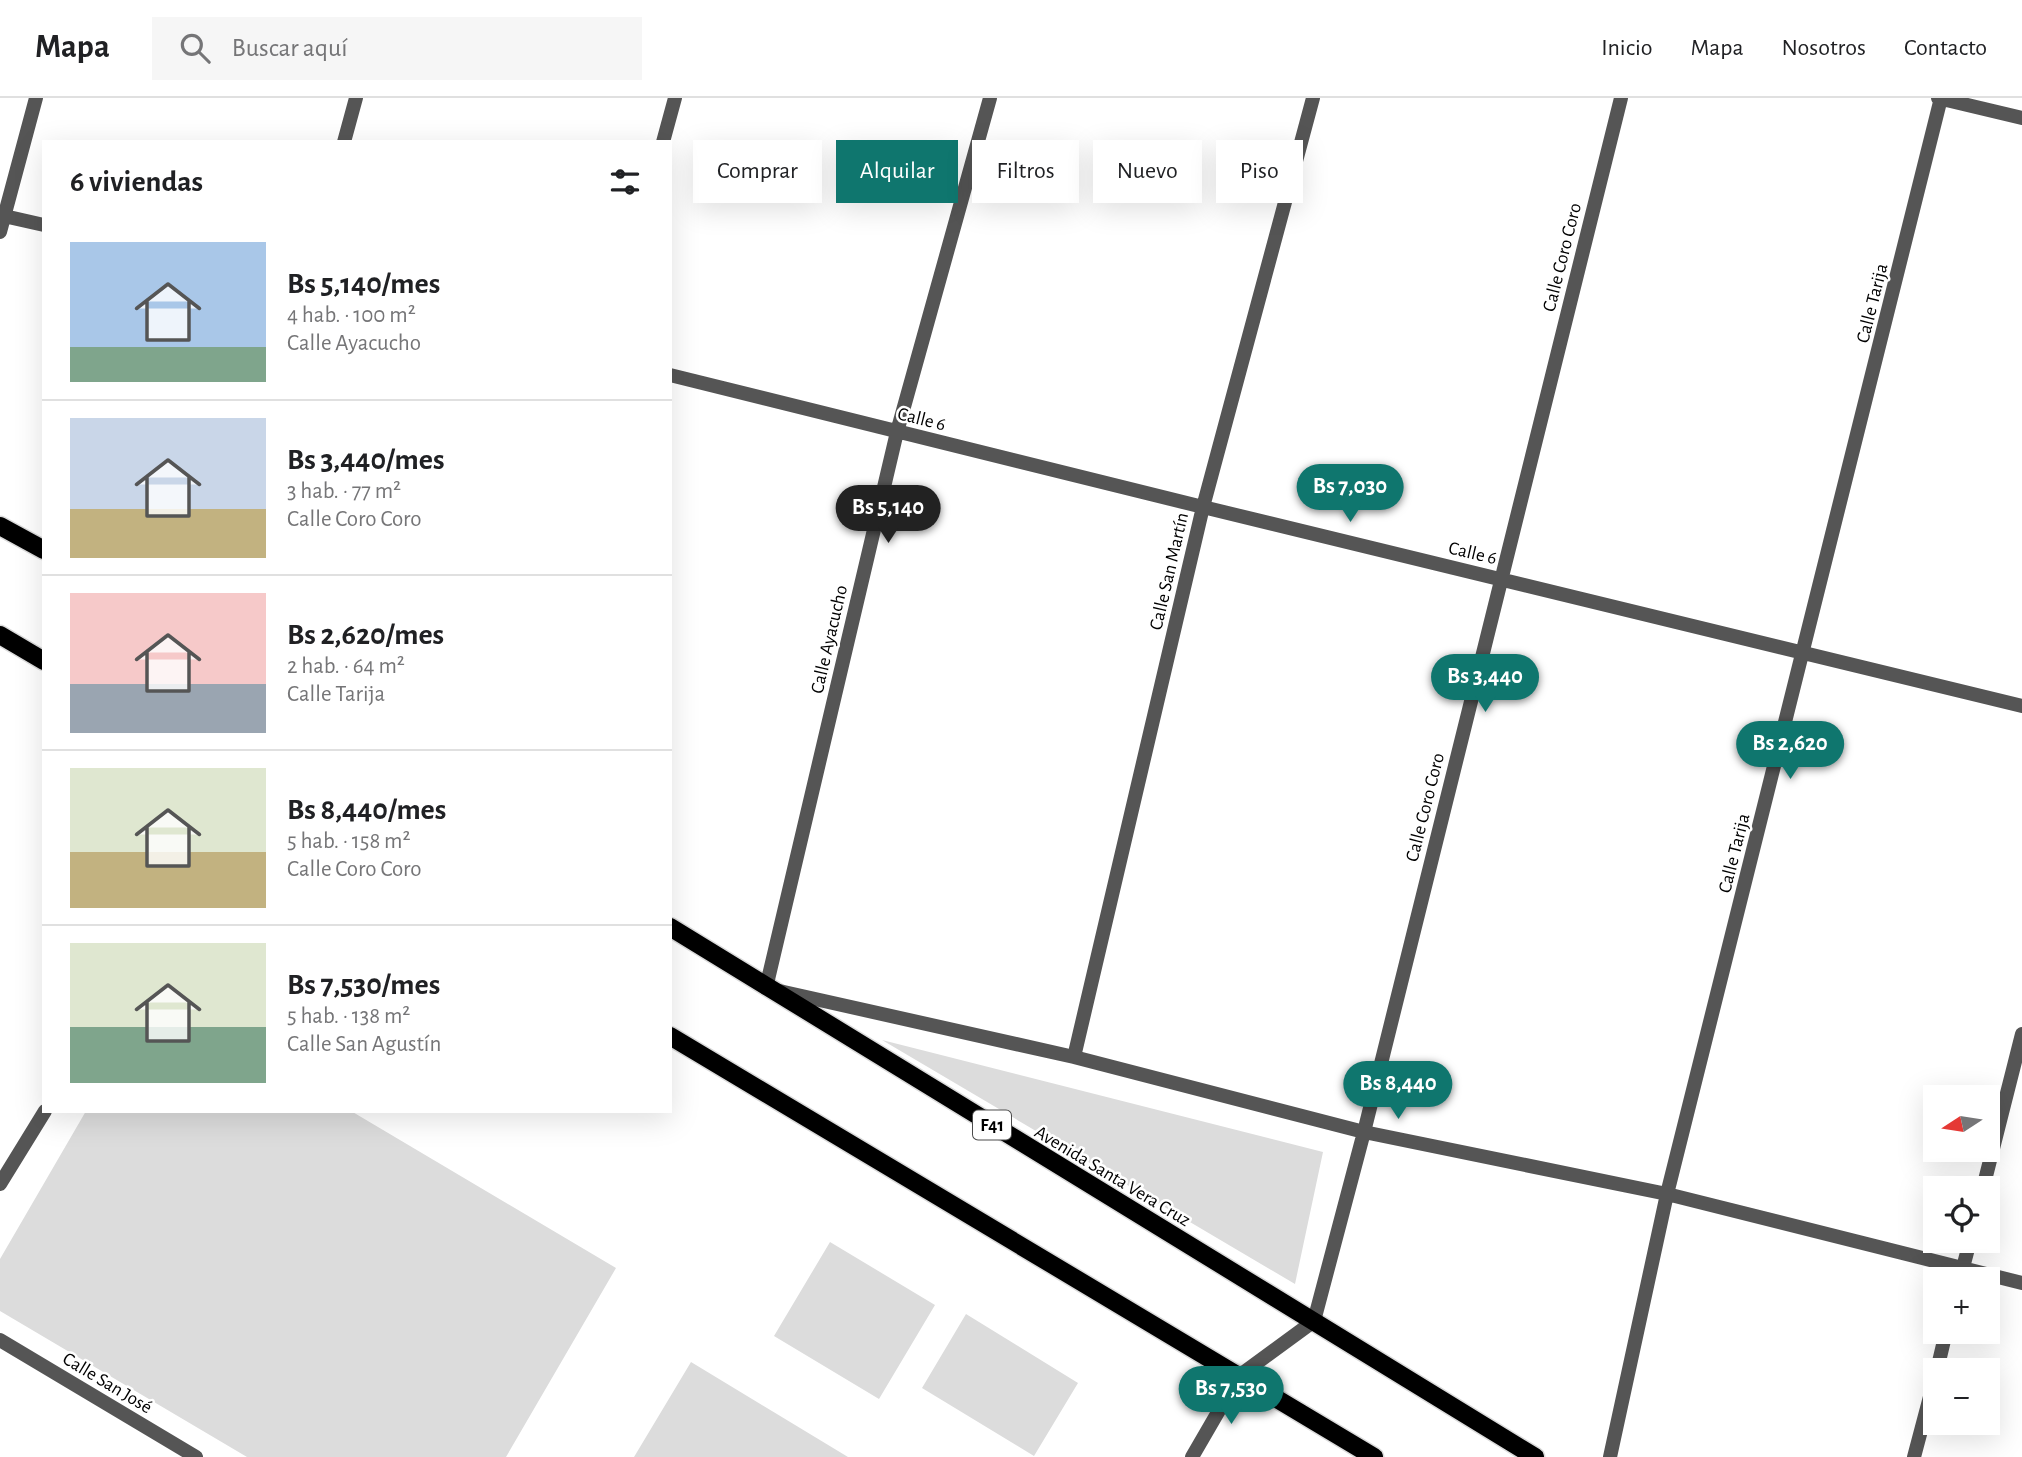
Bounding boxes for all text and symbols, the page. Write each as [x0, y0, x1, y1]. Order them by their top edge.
search box [152, 17, 642, 80]
icon: search [176, 29, 214, 67]
text: Mapa [35, 31, 110, 64]
text: Buscar aquí [232, 35, 348, 61]
text: Inicio [1601, 36, 1652, 60]
text: Mapa [1690, 36, 1744, 60]
text: Nosotros [1782, 36, 1866, 60]
text: Contacto [1904, 36, 1987, 60]
chip: Comprar [693, 140, 822, 203]
chip: Alquilar [836, 140, 958, 203]
chip: Filtros [972, 140, 1079, 203]
chip: Nuevo [1093, 140, 1202, 203]
chip: Piso [1216, 140, 1303, 203]
icon: filters [606, 163, 644, 201]
text: 6 viviendas [70, 167, 203, 197]
street label: Calle Coro Coro [1540, 201, 1585, 314]
street label: Calle Tarija [1853, 261, 1892, 345]
text: Bs 5,140/mes [287, 269, 440, 299]
icon: home [126, 270, 210, 354]
text: 4 hab. · 100 m² [287, 304, 416, 327]
text: Calle Ayacucho [287, 332, 421, 355]
street label: Calle 6 [896, 404, 948, 435]
text: Bs 3,440/mes [287, 445, 444, 475]
icon: home [126, 446, 210, 530]
pin: Bs 7,030 [1278, 464, 1422, 524]
text: Bs 7,030 [1313, 475, 1387, 498]
text: 3 hab. · 77 m² [287, 480, 401, 503]
pin: Bs 5,140 [816, 486, 960, 545]
text: Bs 5,140 [852, 496, 924, 519]
text: Calle Coro Coro [287, 508, 422, 531]
street label: Calle San Martín [1147, 511, 1192, 632]
street label: Calle 6 [1447, 539, 1499, 568]
street label: Calle Ayacucho [808, 583, 851, 695]
text: Bs 2,620/mes [287, 620, 444, 650]
icon: home [126, 621, 210, 705]
pin: Bs 3,440 [1413, 654, 1557, 714]
text: 2 hab. · 64 m² [287, 655, 405, 678]
text: Bs 3,440 [1447, 665, 1523, 688]
text: Calle Tarija [287, 683, 385, 706]
pin: Bs 2,620 [1718, 722, 1862, 781]
text: Bs 2,620 [1752, 732, 1828, 755]
street label: Calle Coro Coro [1403, 751, 1448, 864]
text: Bs 8,440/mes [287, 795, 446, 825]
icon: home [126, 796, 210, 880]
street label: Calle Tarija [1715, 811, 1754, 895]
text: 5 hab. · 158 m² [287, 830, 411, 853]
text: Calle Coro Coro [287, 858, 422, 881]
text: Bs 7,530/mes [287, 970, 440, 1000]
icon: home [126, 971, 210, 1055]
text: 5 hab. · 138 m² [287, 1005, 410, 1028]
text: Calle San Agustín [287, 1033, 441, 1056]
pin: Bs 8,440 [1326, 1062, 1470, 1121]
text: Bs 8,440 [1359, 1072, 1437, 1095]
north arrow [1923, 1085, 2000, 1162]
map controls [1923, 1085, 2000, 1435]
road number: F41 [973, 1110, 1011, 1140]
street label: Avenida Santa Vera Cruz [1031, 1122, 1194, 1230]
button: locate [1923, 1176, 2000, 1253]
button: + [1923, 1267, 2000, 1344]
street label: Calle San José [59, 1349, 155, 1417]
button: − [1923, 1358, 2000, 1435]
pin: Bs 7,530 [1159, 1366, 1303, 1426]
text: Bs 7,530 [1195, 1377, 1267, 1400]

